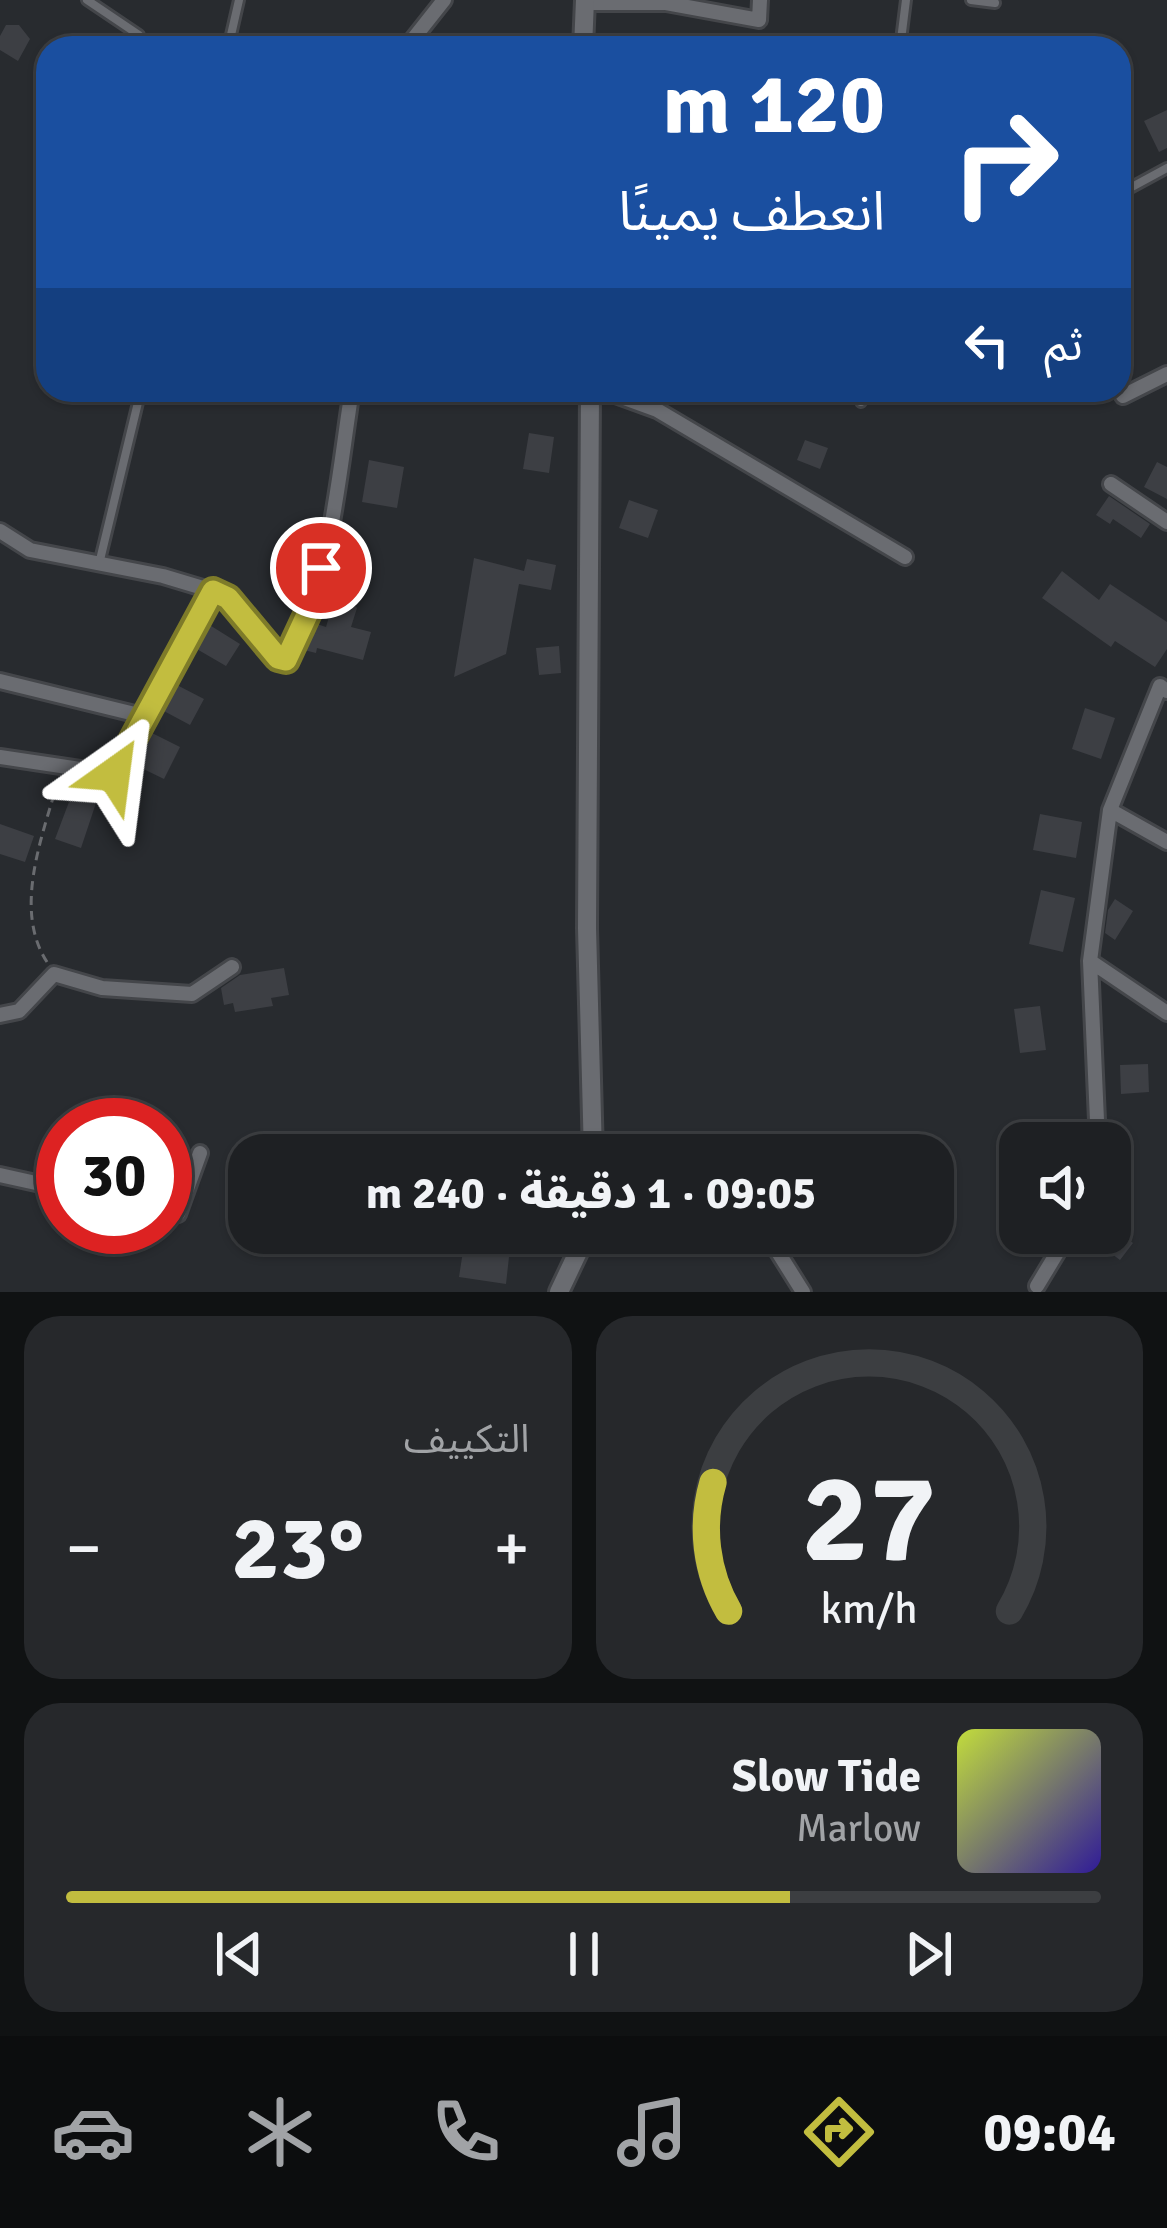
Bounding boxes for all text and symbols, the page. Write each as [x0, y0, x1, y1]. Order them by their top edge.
text: 120 m [663, 53, 885, 157]
icon: right [927, 84, 1083, 240]
text: انعطف يمينًا [618, 179, 885, 246]
icon: left [954, 312, 1020, 378]
text: ثم [1044, 318, 1083, 373]
pin [270, 517, 372, 619]
icon: arrive [288, 535, 354, 601]
position arrow [51, 711, 177, 837]
speed limit sign: 30 [36, 1098, 192, 1254]
map controls [999, 1122, 1131, 1254]
button: sound [999, 1122, 1131, 1254]
text: 09:05 · 1 دقيقة · 240 m [366, 1166, 816, 1221]
text: التكييف [404, 1415, 530, 1463]
text: 27 [802, 1443, 937, 1596]
text: 23° [231, 1493, 364, 1604]
text: − [66, 1508, 102, 1589]
text: + [494, 1508, 529, 1589]
text: km/h [821, 1582, 918, 1635]
text: Slow Tide [732, 1749, 921, 1804]
text: Marlow [796, 1804, 921, 1852]
icon: previous [206, 1921, 272, 1987]
icon: pause [551, 1921, 617, 1987]
icon: next [896, 1921, 962, 1987]
icon: car [51, 2090, 135, 2174]
icon: climate [238, 2090, 322, 2174]
icon: phone [424, 2090, 508, 2174]
icon: music [610, 2090, 694, 2174]
icon: directions [797, 2090, 881, 2174]
text: 09:04 [983, 2099, 1116, 2166]

